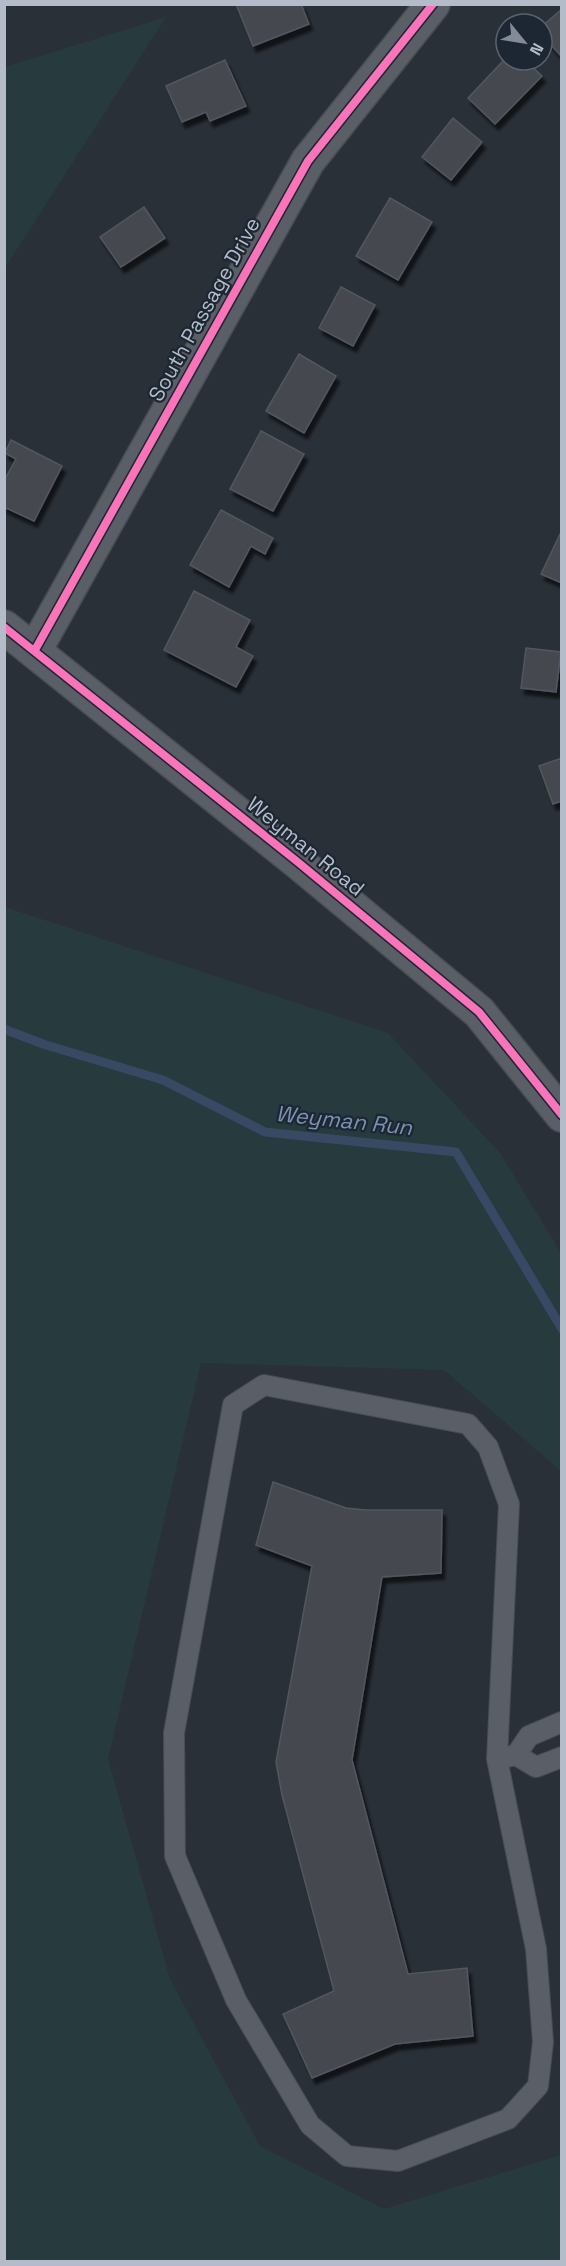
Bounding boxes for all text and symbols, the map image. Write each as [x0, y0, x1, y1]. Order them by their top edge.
north arrow [494, 12, 554, 72]
text: N [525, 39, 548, 59]
street label: South Passage Drive [142, 212, 266, 406]
street label: Weyman Road [242, 790, 370, 902]
water label: Weyman Run [274, 1099, 414, 1141]

